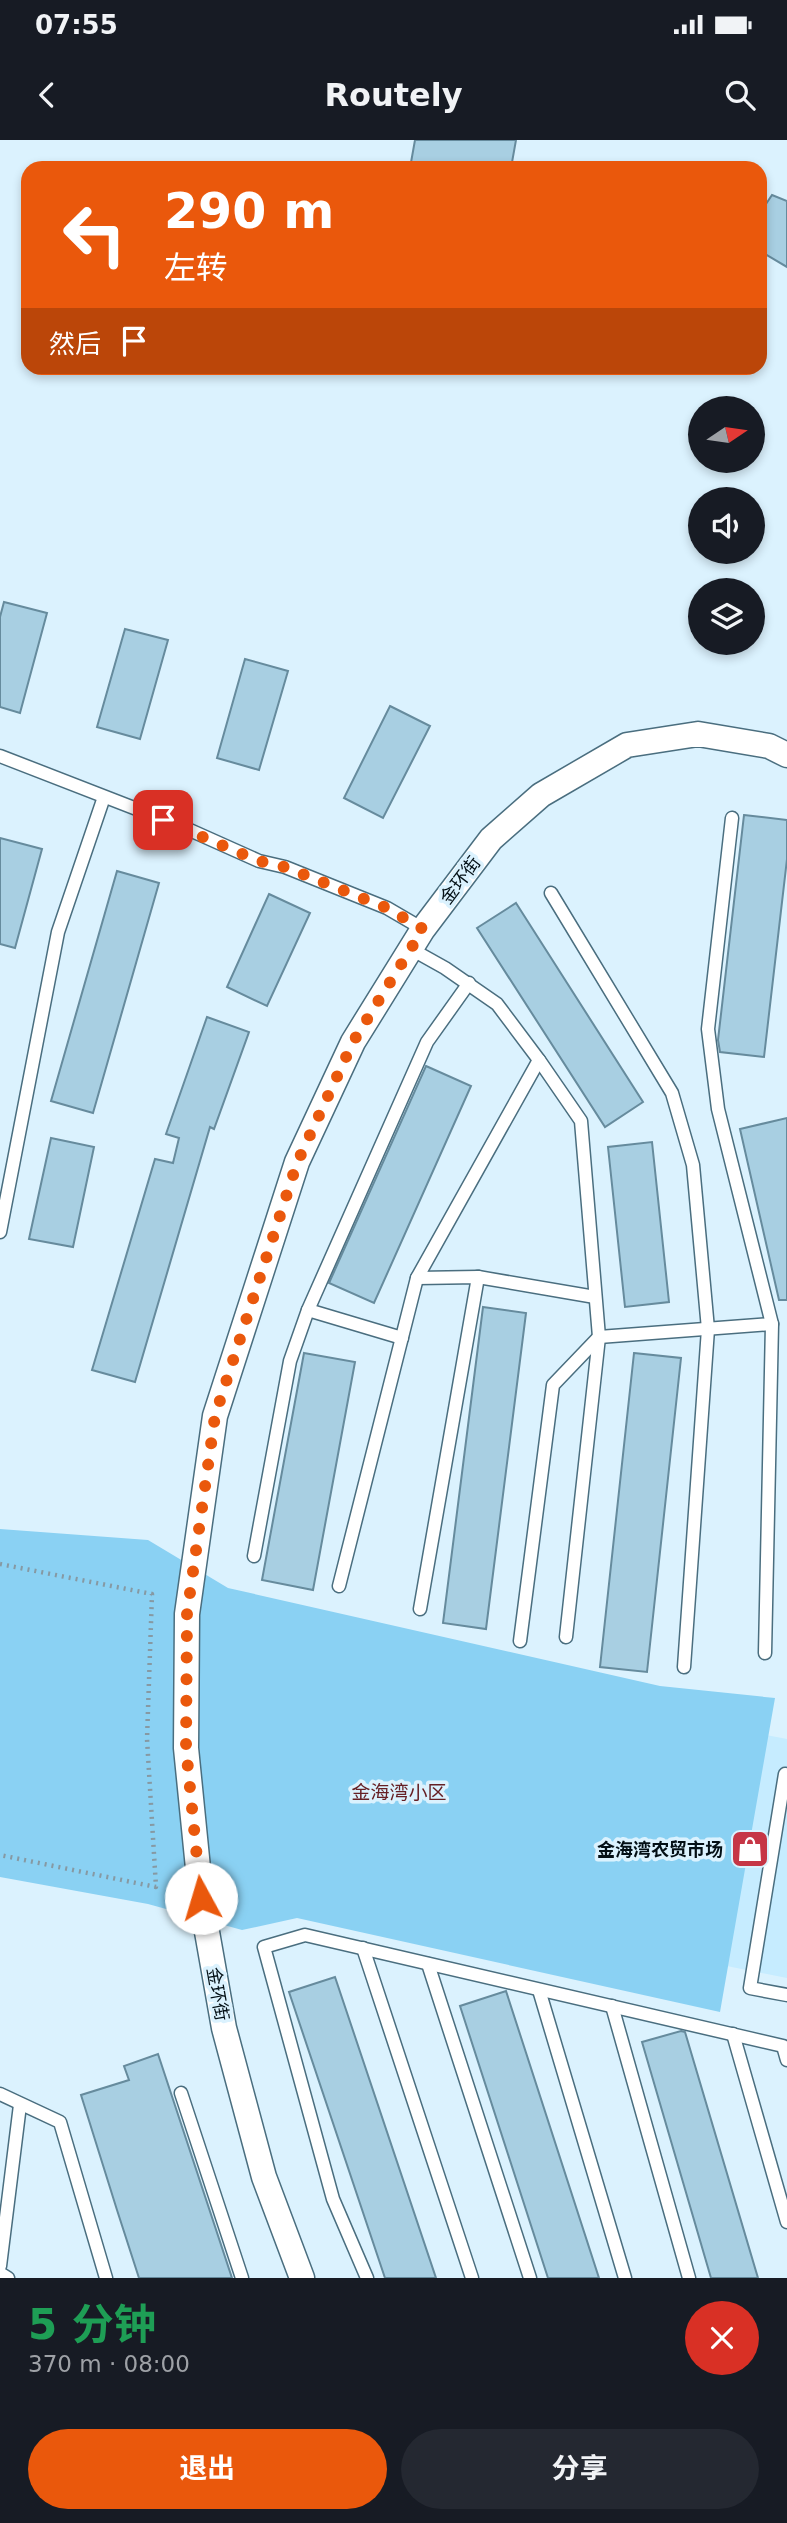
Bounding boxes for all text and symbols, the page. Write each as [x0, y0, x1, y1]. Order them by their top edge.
text: 07:55 [35, 10, 118, 40]
icon: back [28, 76, 66, 114]
text: Routely [324, 76, 463, 114]
icon: search [721, 76, 759, 114]
text: 290 m [164, 183, 334, 240]
icon: left [49, 189, 140, 280]
text: 左转 [164, 249, 228, 287]
icon: arrive [115, 322, 153, 360]
text: 然后 [49, 329, 101, 359]
north arrow [688, 396, 765, 472]
map controls [688, 396, 765, 655]
button: sound [688, 487, 765, 564]
button: layers [688, 578, 765, 655]
pin [133, 790, 193, 850]
icon: arrive [144, 801, 182, 839]
street label: 金环街 [435, 852, 485, 908]
district label: 金海湾小区 [351, 1781, 447, 1803]
shop icon: 金海湾农贸市场 [729, 1828, 771, 1870]
place label: 金海湾农贸市场 [597, 1839, 723, 1860]
position arrow [164, 1861, 238, 1935]
street label: 金环街 [203, 1966, 233, 2022]
text: 5 分钟 [28, 2300, 156, 2349]
button: close [685, 2301, 759, 2375]
text: 370 m · 08:00 [28, 2351, 190, 2377]
button: 退出 [28, 2429, 387, 2509]
button: 分享 [401, 2429, 759, 2509]

